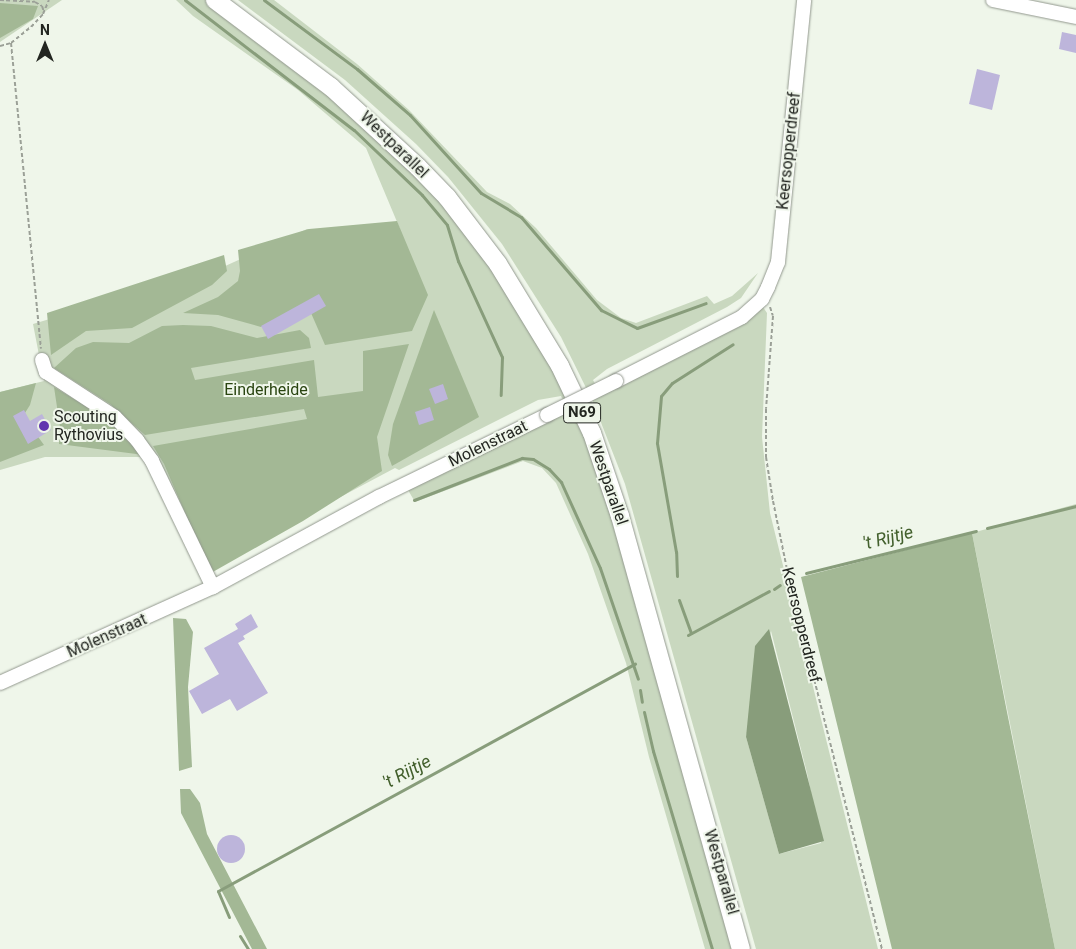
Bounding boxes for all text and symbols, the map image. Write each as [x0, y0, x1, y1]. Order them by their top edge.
north arrow [20, 20, 70, 70]
text: N [40, 22, 50, 38]
street label: Keersopperdreef [773, 91, 805, 211]
street label: Westparallel [356, 108, 432, 182]
park label: Einderheide [224, 380, 308, 400]
road number: N69 [562, 400, 602, 426]
place label: Scouting Rythovius [54, 407, 123, 445]
street label: Molenstraat [445, 417, 531, 471]
marker: Scouting Rythovius [38, 420, 50, 432]
street label: Westparallel [585, 438, 631, 528]
water label: 't Rijtje [860, 521, 916, 555]
street label: Keersopperdreef [777, 565, 825, 685]
street label: Molenstraat [64, 610, 150, 662]
water label: 't Rijtje [379, 750, 435, 794]
street label: Westparallel [700, 827, 742, 917]

